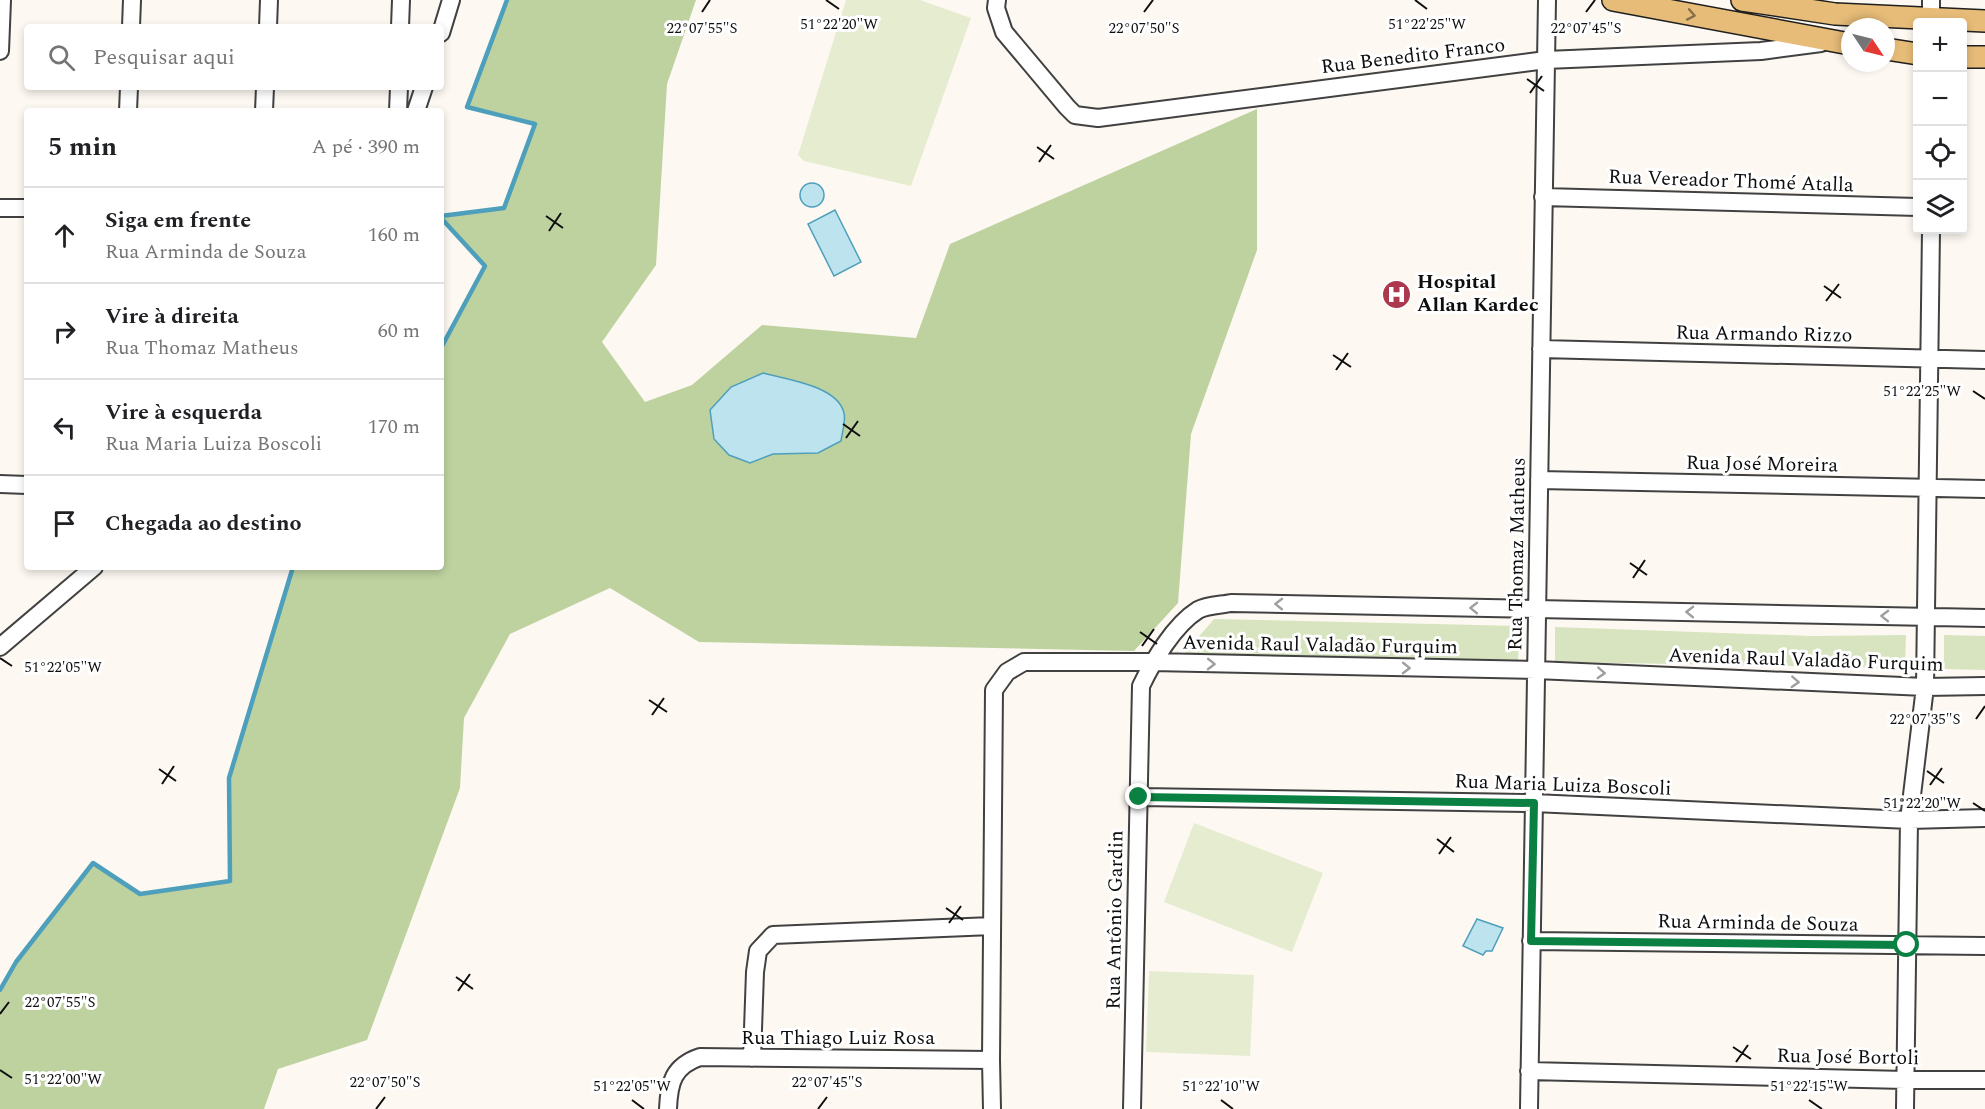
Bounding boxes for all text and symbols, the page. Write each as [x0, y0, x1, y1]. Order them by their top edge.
one-way arrow [1685, 8, 1695, 21]
text: 51°22'20"W [800, 13, 878, 36]
text: 51°22'25"W [1388, 13, 1466, 36]
text: 22°07'55"S [667, 17, 738, 40]
text: 22°07'50"S [1109, 17, 1180, 40]
text: 22°07'45"S [1551, 17, 1622, 40]
north arrow [1841, 18, 1895, 72]
map controls [1913, 18, 1967, 234]
button: + [1913, 18, 1967, 72]
search box [24, 24, 444, 90]
street label: Rua Benedito Franco [1319, 30, 1507, 82]
icon: search [45, 41, 78, 74]
text: Pesquisar aqui [93, 41, 235, 74]
button: − [1913, 72, 1967, 126]
button: locate [1913, 126, 1967, 180]
text: 5 min [48, 127, 117, 167]
text: A pé · 390 m [312, 132, 420, 162]
street label: Rua Vereador Thomé Atalla [1608, 162, 1854, 200]
button: layers [1913, 180, 1967, 234]
text: Siga em frente [105, 204, 251, 237]
icon: ahead [48, 219, 81, 252]
text: 160 m [368, 220, 420, 250]
text: Rua Arminda de Souza [105, 237, 306, 267]
place label: Hospital Allan Kardec [1417, 267, 1539, 320]
hospital icon: Hospital Allan Kardec [1380, 278, 1412, 310]
text: Vire à direita [105, 300, 239, 333]
icon: right [48, 315, 81, 348]
text: 60 m [378, 316, 420, 346]
street label: Rua Armando Rizzo [1675, 317, 1853, 351]
text: Rua Thomaz Matheus [105, 333, 299, 363]
text: 51°22'25"W [1883, 380, 1961, 403]
text: Vire à esquerda [105, 396, 262, 429]
icon: left [48, 411, 81, 444]
text: 170 m [368, 412, 420, 442]
text: Rua Maria Luiza Boscoli [105, 429, 322, 459]
street label: Rua José Moreira [1685, 448, 1839, 480]
street label: Rua Thomaz Matheus [1500, 457, 1534, 651]
icon: arrive [48, 507, 81, 540]
text: Chegada ao destino [105, 507, 302, 540]
one-way arrow [1274, 598, 1283, 610]
one-way arrow [1469, 602, 1478, 614]
one-way arrow [1685, 606, 1694, 618]
one-way arrow [1880, 609, 1889, 622]
street label: Avenida Raul Valadão Furquim [1182, 628, 1458, 662]
street label: Avenida Raul Valadão Furquim [1668, 640, 1944, 680]
text: 51°22'05"W [24, 656, 102, 679]
one-way arrow [1206, 657, 1215, 670]
one-way arrow [1401, 661, 1410, 674]
one-way arrow [1596, 667, 1605, 679]
one-way arrow [1791, 675, 1800, 688]
text: 22°07'35"S [1890, 708, 1961, 731]
street label: Rua Maria Luiza Boscoli [1454, 766, 1672, 804]
route end [1125, 783, 1151, 809]
text: 51°22'20"W [1883, 792, 1961, 815]
street label: Rua Antônio Gardin [1098, 830, 1132, 1010]
street label: Rua Arminda de Souza [1657, 906, 1859, 940]
route start [1893, 931, 1919, 957]
text: 22°07'55"S [25, 991, 96, 1014]
street label: Rua Thiago Luiz Rosa [741, 1023, 935, 1053]
street label: Rua José Bortoli [1776, 1041, 1920, 1073]
text: 51°22'00"W [24, 1068, 102, 1091]
text: 22°07'50"S [350, 1071, 421, 1094]
text: 22°07'45"S [792, 1071, 863, 1094]
text: 51°22'05"W [593, 1075, 671, 1098]
text: 51°22'10"W [1182, 1075, 1260, 1098]
text: 51°22'15"W [1770, 1075, 1848, 1098]

